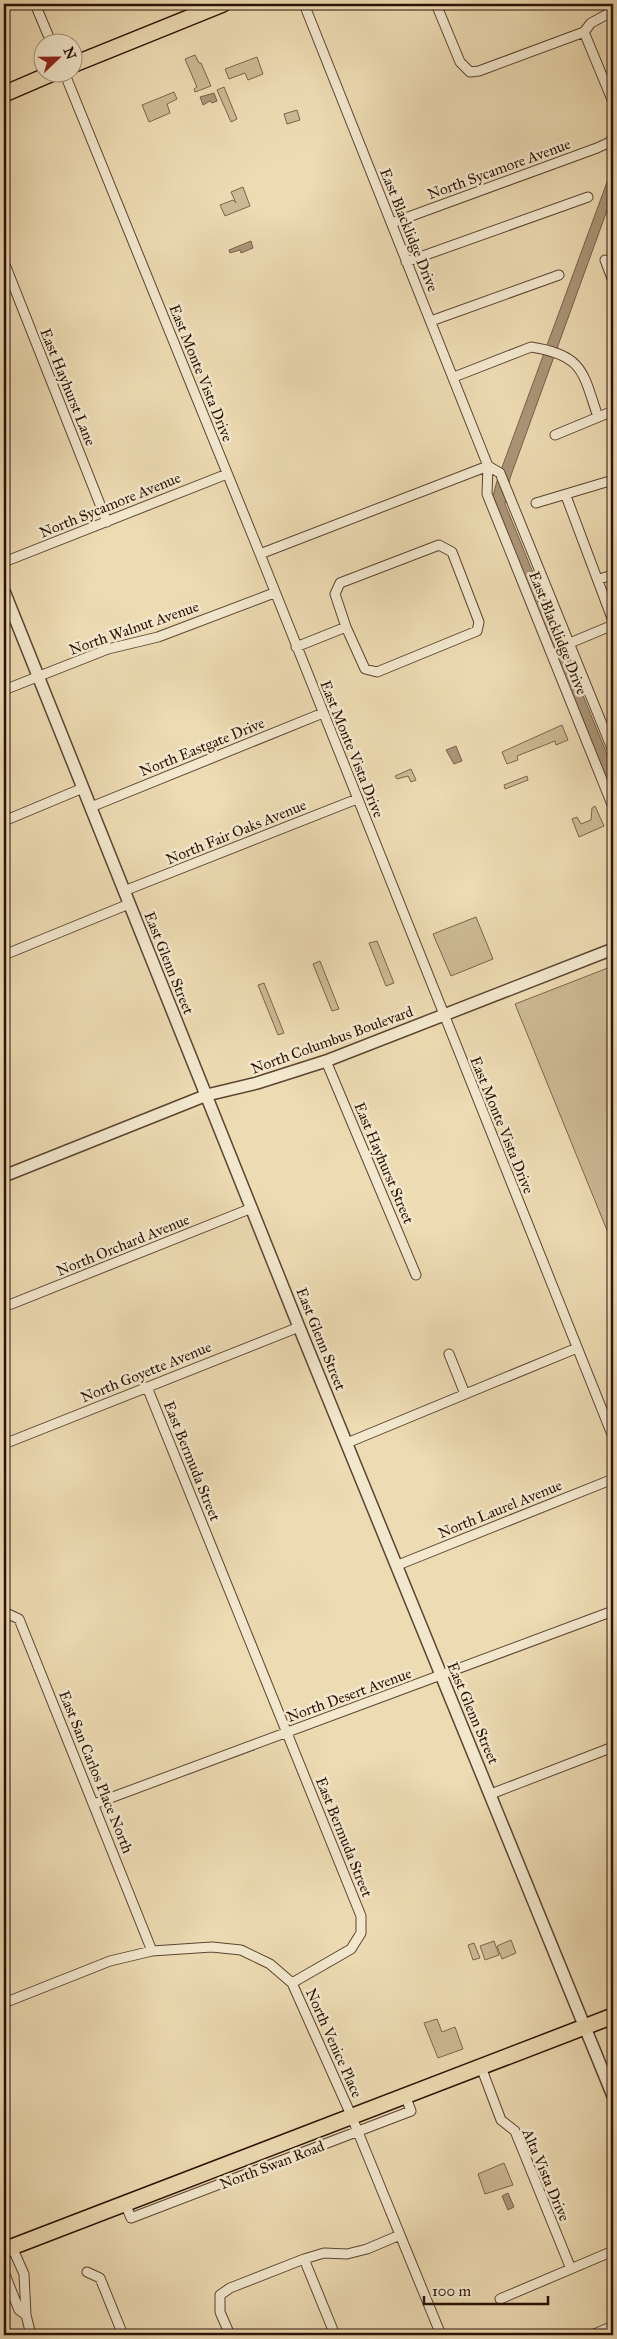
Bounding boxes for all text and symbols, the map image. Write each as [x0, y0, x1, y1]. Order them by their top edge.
north arrow [32, 32, 82, 82]
text: N [59, 45, 80, 62]
street label: North Sycamore Avenue [425, 135, 573, 203]
street label: East Blacklidge Drive [376, 166, 442, 294]
street label: East Monte Vista Drive [165, 302, 237, 444]
street label: East Hayhurst Lane [36, 326, 100, 448]
street label: North Sycamore Avenue [37, 468, 183, 542]
street label: East Blacklidge Drive [525, 569, 591, 697]
street label: North Walnut Avenue [67, 597, 201, 659]
street label: East Monte Vista Drive [316, 678, 388, 820]
street label: North Eastgate Drive [137, 714, 267, 780]
street label: North Fair Oaks Avenue [163, 796, 309, 868]
street label: East Glenn Street [140, 909, 198, 1018]
street label: North Columbus Boulevard [248, 1002, 416, 1078]
street label: East Monte Vista Drive [466, 1054, 538, 1196]
street label: East Hayhurst Street [350, 1100, 418, 1227]
street label: North Orchard Avenue [54, 1210, 192, 1280]
street label: East Glenn Street [292, 1285, 350, 1394]
street label: North Goyette Avenue [78, 1338, 214, 1406]
street label: East Bermuda Street [160, 1398, 225, 1524]
street label: North Laurel Avenue [435, 1476, 565, 1542]
street label: East Glenn Street [443, 1659, 503, 1767]
street label: North Desert Avenue [284, 1664, 414, 1726]
street label: East San Carlos Place North [55, 1688, 137, 1857]
street label: East Bermuda Street [312, 1774, 377, 1900]
street label: North Venice Place [302, 1986, 366, 2100]
street label: Alta Vista Drive [518, 2125, 574, 2224]
street label: North Swan Road [217, 2137, 327, 2193]
scale bar [424, 2274, 548, 2306]
text: 100 m [432, 2282, 472, 2300]

